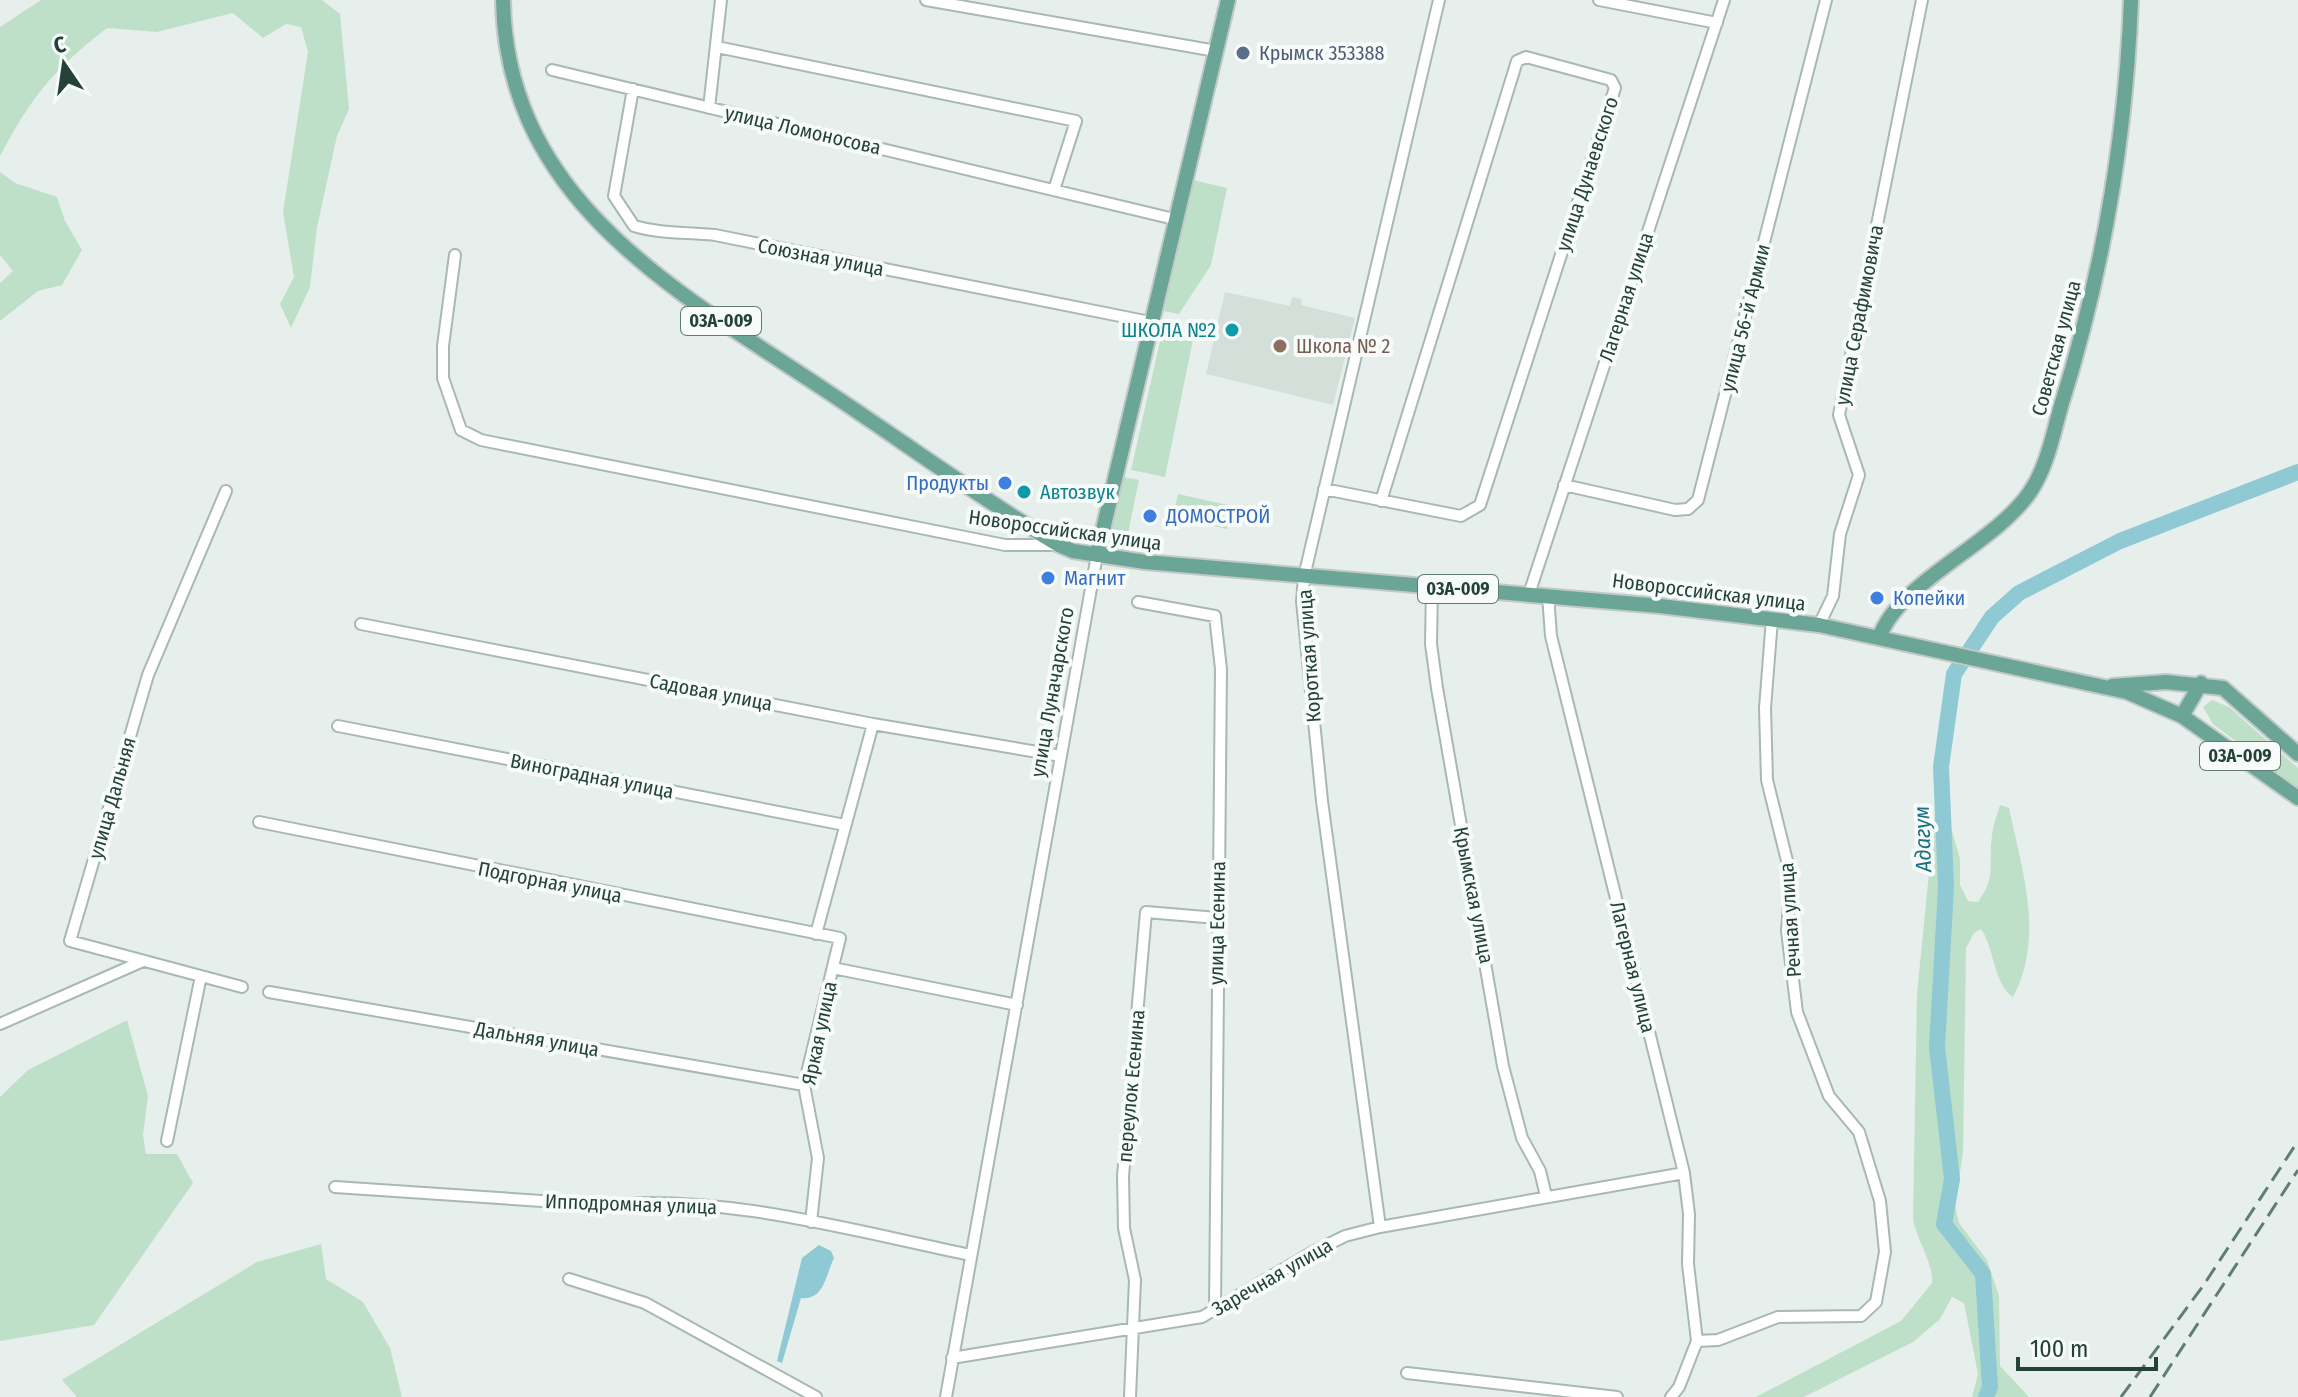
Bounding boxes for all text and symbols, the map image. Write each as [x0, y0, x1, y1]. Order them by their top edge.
north arrow [24, 24, 104, 104]
text: С [51, 30, 69, 59]
place label: Крымск 353388 [1259, 41, 1385, 65]
marker: Крымск 353388 [1234, 44, 1252, 62]
street label: улица Дунаевского [1551, 94, 1623, 254]
street label: улица Ломоносова [723, 100, 883, 160]
street label: улица Серафимовича [1830, 223, 1888, 407]
street label: Лагерная улица [1594, 229, 1658, 365]
street label: Союзная улица [756, 233, 886, 281]
street label: улица 56-й Армии [1715, 242, 1775, 394]
street label: Советская улица [2026, 278, 2086, 418]
road number: 03А-009 [681, 307, 761, 335]
place label: ШКОЛА №2 [1121, 318, 1216, 342]
marker: ШКОЛА №2 [1223, 321, 1241, 339]
place label: Школа № 2 [1296, 334, 1391, 358]
marker: Школа № 2 [1271, 337, 1289, 355]
place label: Продукты [906, 471, 989, 495]
marker: Продукты [996, 474, 1014, 492]
place label: Автозвук [1040, 480, 1115, 504]
marker: Автозвук [1015, 483, 1033, 501]
place label: ДОМОСТРОЙ [1165, 504, 1271, 528]
street label: Новороссийская улица [967, 505, 1163, 555]
marker: ДОМОСТРОЙ [1141, 507, 1159, 525]
place label: Магнит [1064, 566, 1126, 590]
street label: Новороссийская улица [1611, 568, 1807, 616]
marker: Магнит [1039, 569, 1057, 587]
road number: 03А-009 [1418, 575, 1498, 603]
place label: Копейки [1893, 586, 1965, 610]
street label: Короткая улица [1292, 589, 1326, 723]
marker: Копейки [1868, 589, 1886, 607]
street label: улица Луначарского [1025, 605, 1079, 779]
street label: Садовая улица [648, 668, 774, 716]
street label: улица Дальняя [83, 734, 141, 862]
road number: 03А-009 [2200, 742, 2280, 770]
street label: Виноградная улица [508, 748, 676, 804]
water label: Адагум [1908, 805, 1937, 874]
street label: Крымская улица [1449, 825, 1499, 965]
street label: Подгорная улица [476, 856, 624, 908]
street label: улица Есенина [1204, 861, 1230, 985]
street label: Речная улица [1774, 862, 1806, 978]
street label: Лагерная улица [1605, 899, 1661, 1035]
street label: Яркая улица [796, 979, 842, 1087]
street label: переулок Есенина [1112, 1009, 1150, 1163]
street label: Дальняя улица [472, 1016, 601, 1062]
street label: Ипподромная улица [545, 1189, 717, 1219]
street label: Заречная улица [1208, 1233, 1336, 1321]
scale bar [2018, 1321, 2156, 1371]
text: 100 m [2030, 1335, 2088, 1363]

